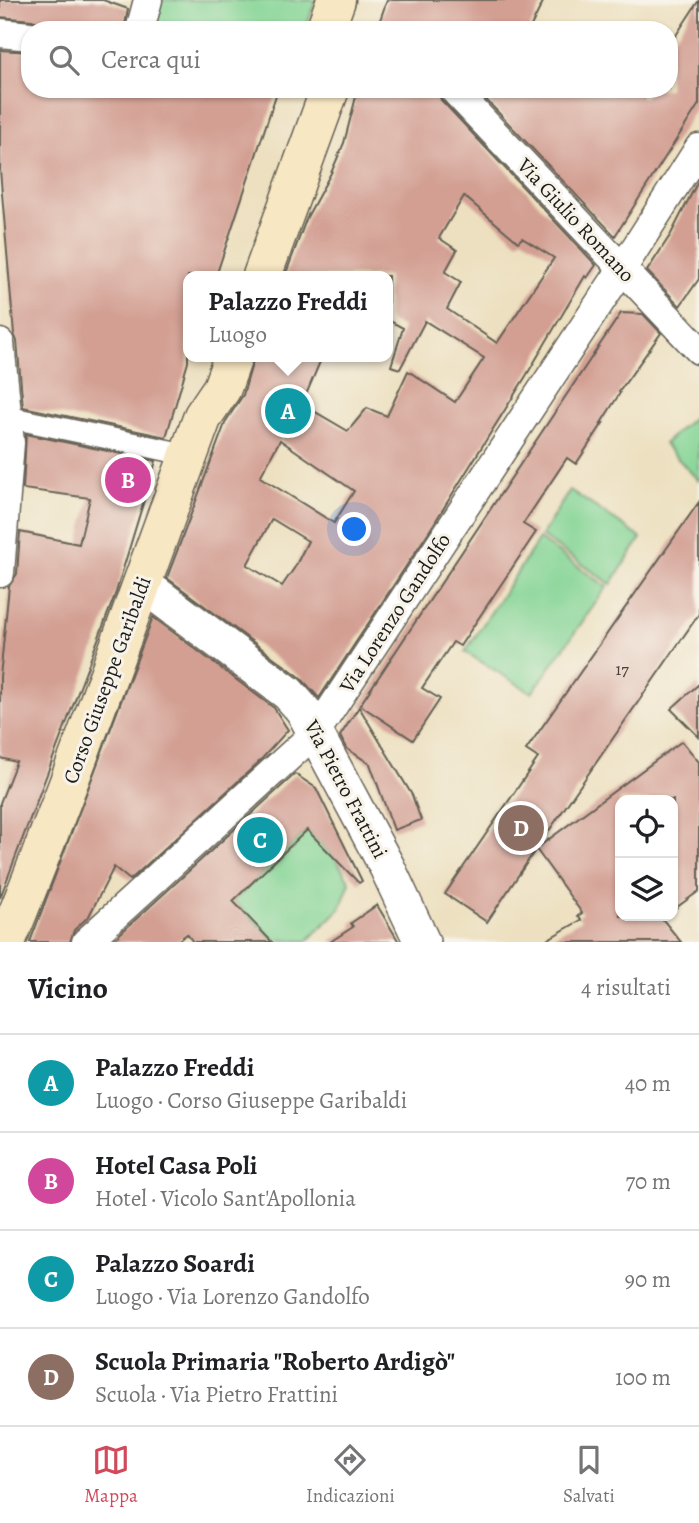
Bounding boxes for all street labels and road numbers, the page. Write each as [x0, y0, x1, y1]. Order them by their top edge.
street label: Via Giulio Romano [510, 151, 641, 288]
street label: Via Lorenzo Gandolfo [332, 528, 457, 699]
street label: Corso Giuseppe Garibaldi [56, 572, 158, 788]
street label: Via Pietro Frattini [297, 714, 394, 863]

